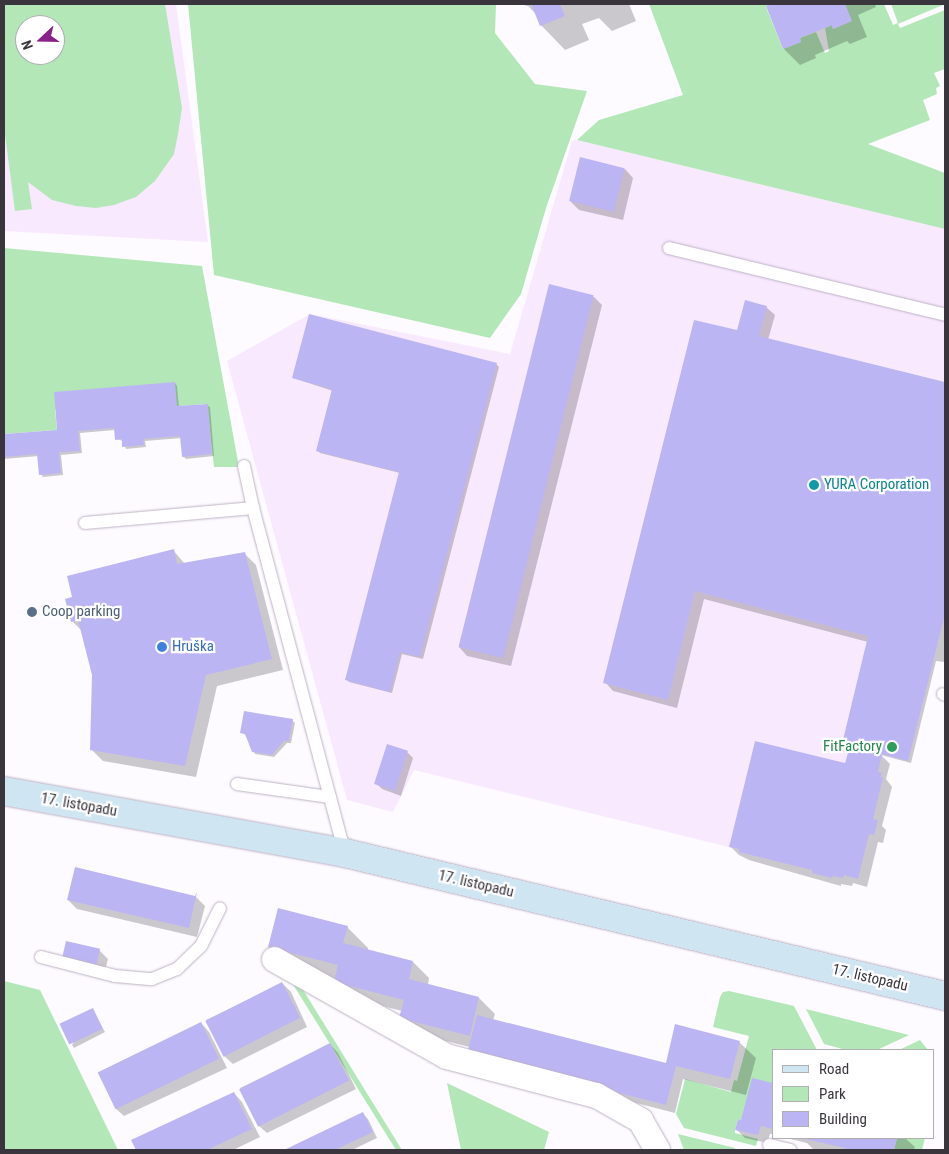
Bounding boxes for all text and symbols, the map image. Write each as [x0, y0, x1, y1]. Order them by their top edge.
north arrow [15, 15, 65, 65]
text: N [18, 38, 36, 52]
place label: YURA Corporation [824, 476, 929, 494]
marker: YURA Corporation [808, 479, 820, 491]
place label: Coop parking [42, 603, 120, 621]
marker: Coop parking [26, 606, 38, 618]
place label: Hruška [172, 638, 214, 656]
marker: Hruška [156, 641, 168, 653]
place label: FitFactory [823, 738, 882, 756]
marker: FitFactory [886, 741, 898, 753]
street label: 17. listopadu [40, 789, 118, 821]
street label: 17. listopadu [436, 867, 516, 901]
street label: 17. listopadu [830, 961, 910, 995]
legend [772, 1049, 934, 1139]
text: Road [819, 1060, 849, 1078]
text: Park [819, 1085, 846, 1103]
text: Building [819, 1110, 867, 1128]

